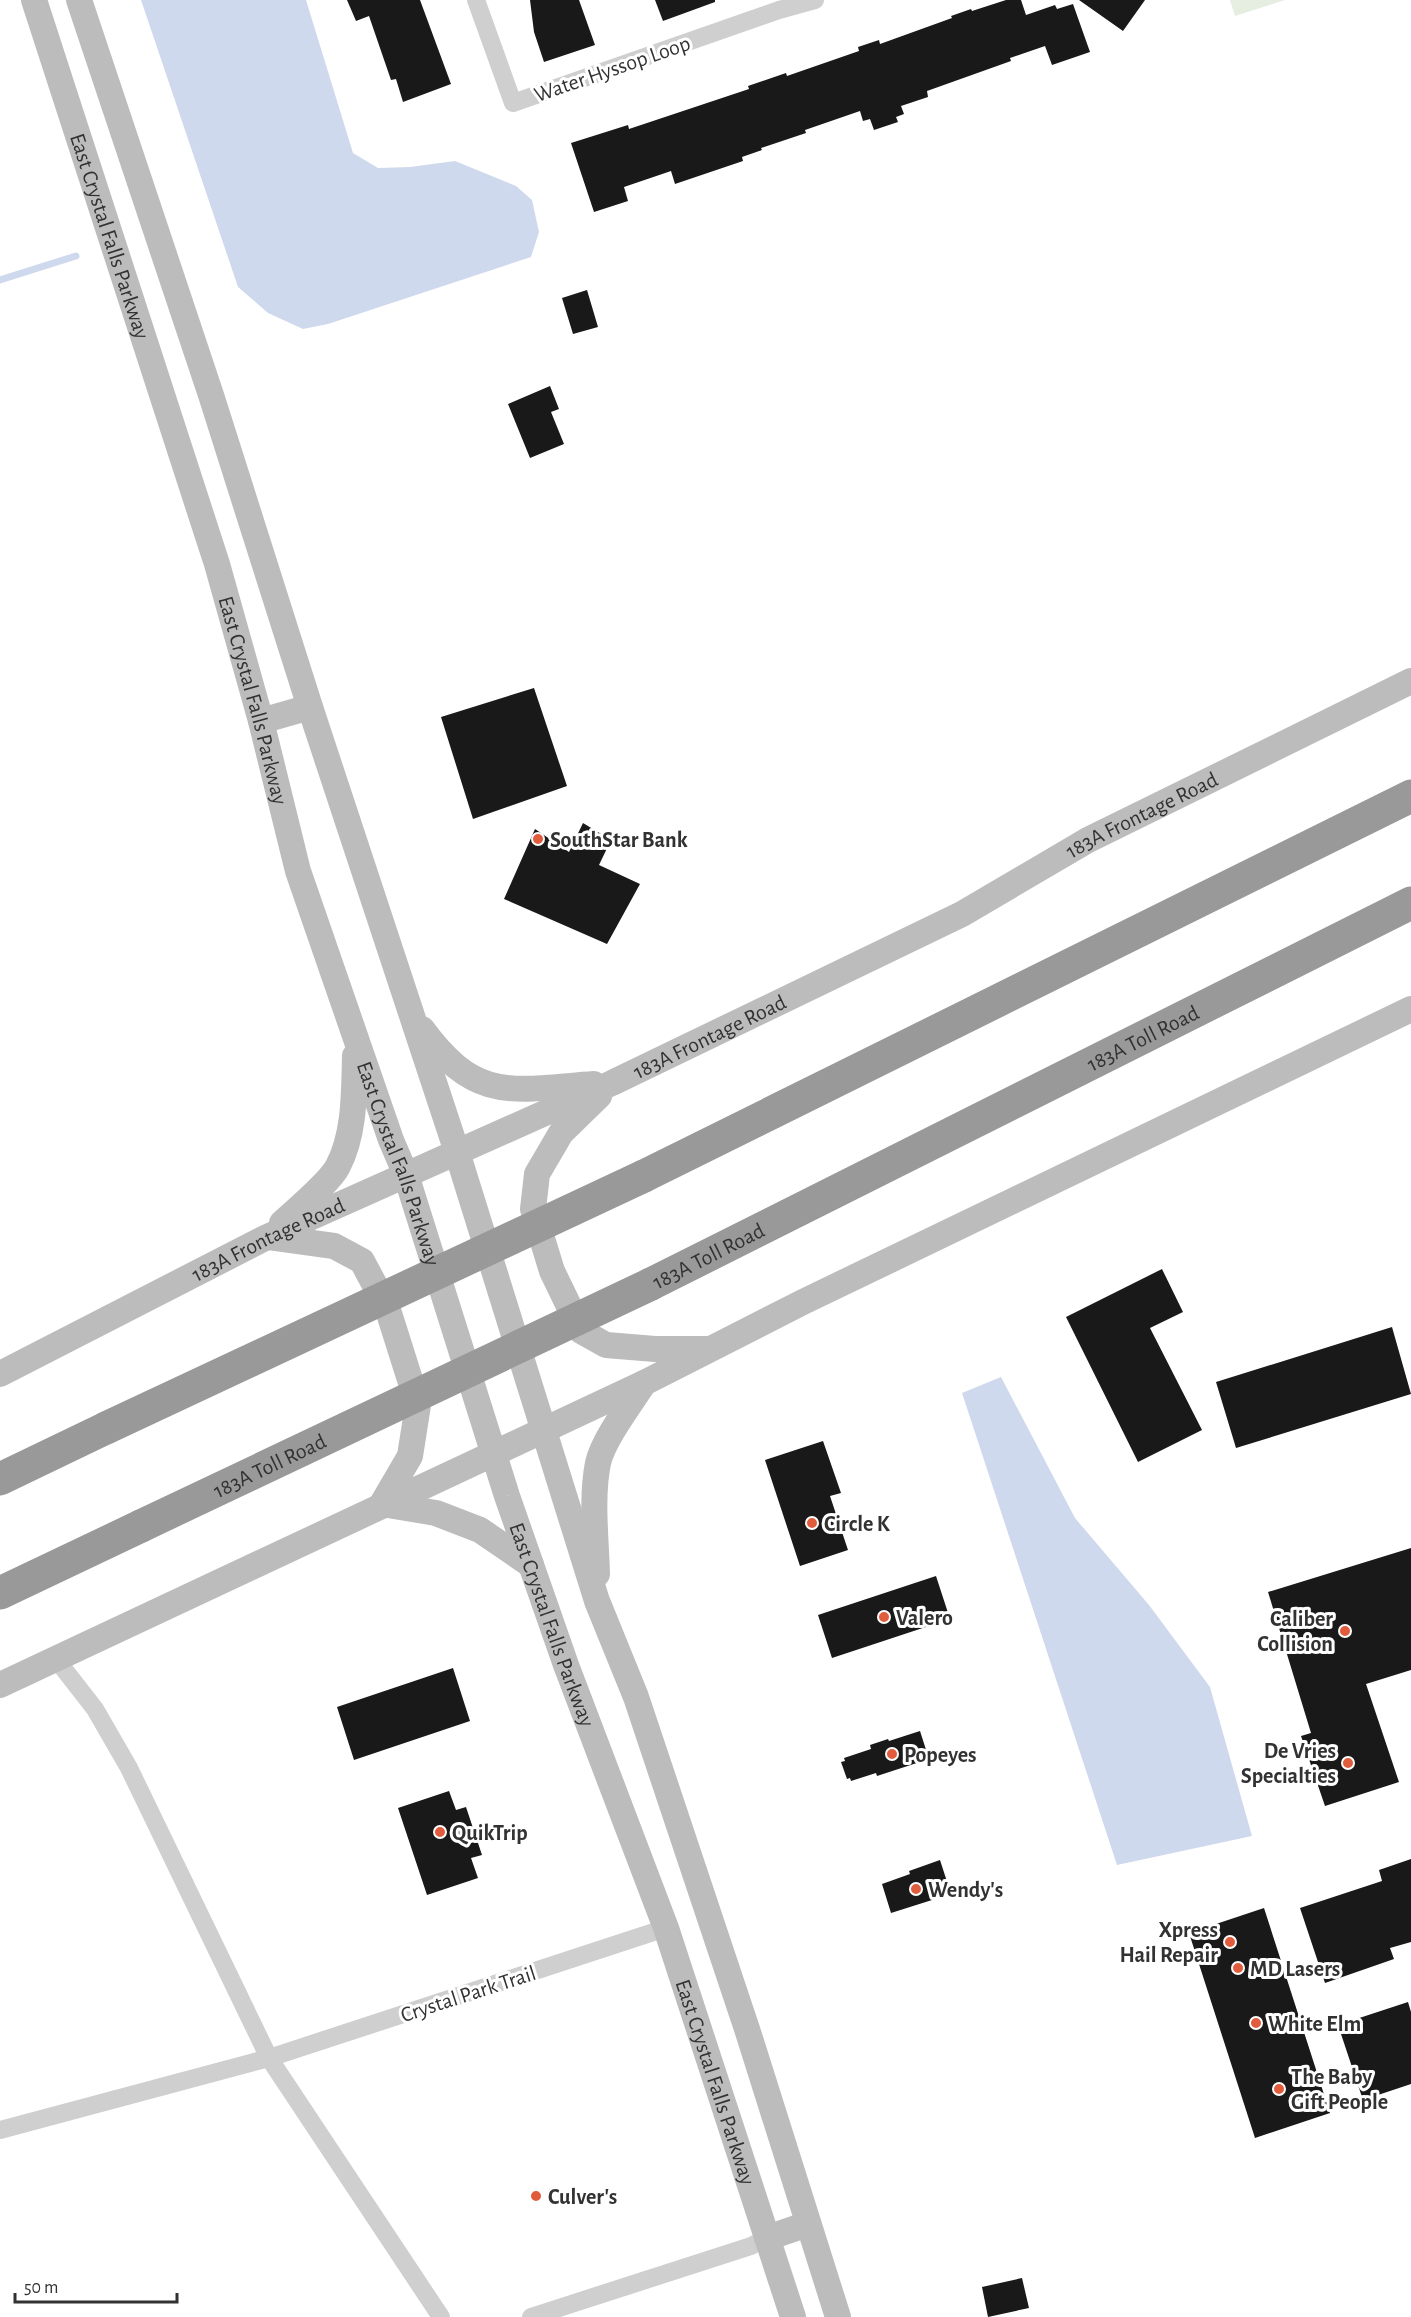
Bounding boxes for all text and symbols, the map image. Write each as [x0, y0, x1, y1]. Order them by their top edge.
street label: Water Hyssop Loop [531, 32, 693, 106]
street label: East Crystal Falls Parkway [66, 131, 153, 342]
street label: East Crystal Falls Parkway [215, 594, 291, 807]
street label: 183A Frontage Road [1062, 768, 1221, 863]
place label: SouthStar Bank [550, 829, 688, 851]
marker: SouthStar Bank [531, 832, 545, 846]
street label: 183A Frontage Road [630, 991, 790, 1083]
street label: 183A Toll Road [1084, 1001, 1203, 1076]
street label: East Crystal Falls Parkway [353, 1059, 444, 1269]
street label: 183A Frontage Road [188, 1194, 348, 1286]
street label: 183A Toll Road [649, 1219, 768, 1293]
street label: 183A Toll Road [210, 1430, 330, 1502]
place label: Circle K [824, 1513, 891, 1535]
marker: Circle K [805, 1516, 819, 1530]
street label: East Crystal Falls Parkway [505, 1520, 599, 1730]
place label: Valero [896, 1607, 953, 1629]
place label: Caliber Collision [1257, 1608, 1333, 1655]
marker: Valero [877, 1610, 891, 1624]
marker: Caliber Collision [1338, 1624, 1352, 1638]
place label: De Vries Specialties [1241, 1740, 1336, 1787]
place label: Popeyes [904, 1744, 977, 1767]
marker: Popeyes [885, 1747, 899, 1761]
marker: De Vries Specialties [1341, 1756, 1355, 1770]
place label: QuikTrip [452, 1822, 528, 1845]
marker: QuikTrip [433, 1825, 447, 1839]
place label: Wendy's [928, 1879, 1003, 1902]
marker: Wendy's [909, 1882, 923, 1896]
place label: Xpress Hail Repair [1120, 1919, 1218, 1966]
marker: Xpress Hail Repair [1223, 1935, 1237, 1949]
place label: MD Lasers [1250, 1958, 1340, 1980]
marker: MD Lasers [1231, 1961, 1245, 1975]
street label: Crystal Park Trail [398, 1962, 539, 2026]
street label: East Crystal Falls Parkway [671, 1977, 759, 2188]
place label: White Elm [1268, 2013, 1361, 2035]
marker: White Elm [1249, 2016, 1263, 2030]
place label: The Baby Gift People [1291, 2066, 1388, 2113]
marker: The Baby Gift People [1272, 2082, 1286, 2096]
place label: Culver's [548, 2186, 617, 2208]
marker: Culver's [529, 2189, 543, 2203]
scale bar [15, 2266, 177, 2304]
text: 50 m [24, 2279, 58, 2297]

